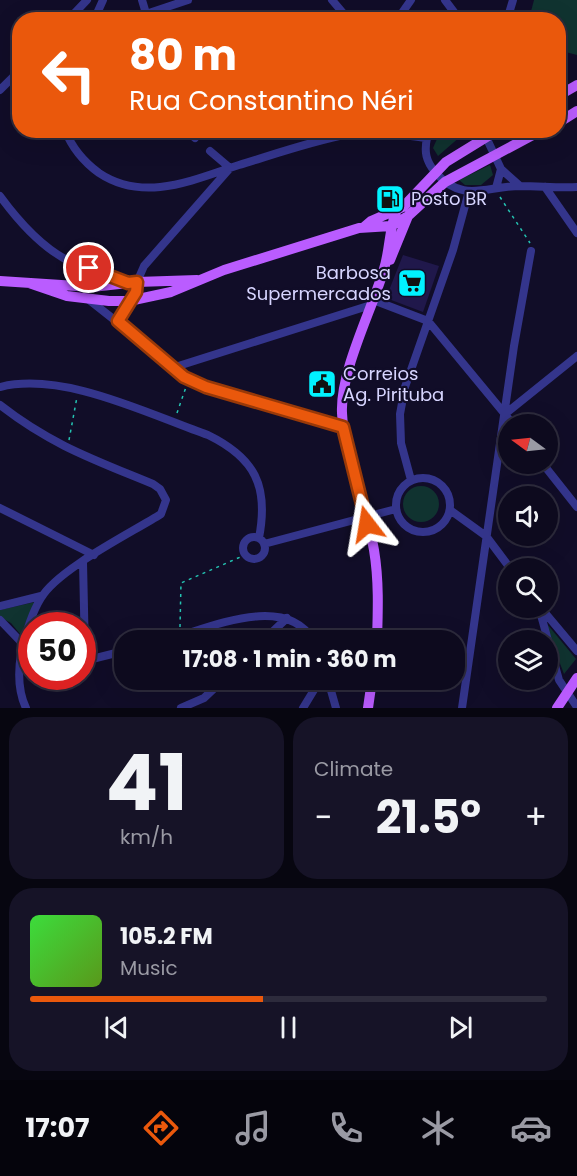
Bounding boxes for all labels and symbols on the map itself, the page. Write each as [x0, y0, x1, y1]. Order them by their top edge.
fuel station icon: Posto BR [374, 183, 406, 215]
place label: Posto BR [411, 186, 487, 211]
pin [63, 242, 114, 293]
place label: Barbosa Supermercados [246, 260, 391, 306]
supermarket icon: Barbosa Supermercados [396, 267, 428, 299]
place label: Correios Ag. Pirituba [343, 361, 444, 407]
public building icon: Correios Ag. Pirituba [306, 368, 338, 400]
north arrow [498, 414, 558, 474]
position arrow [335, 492, 399, 556]
speed limit sign: 50 [18, 612, 96, 690]

